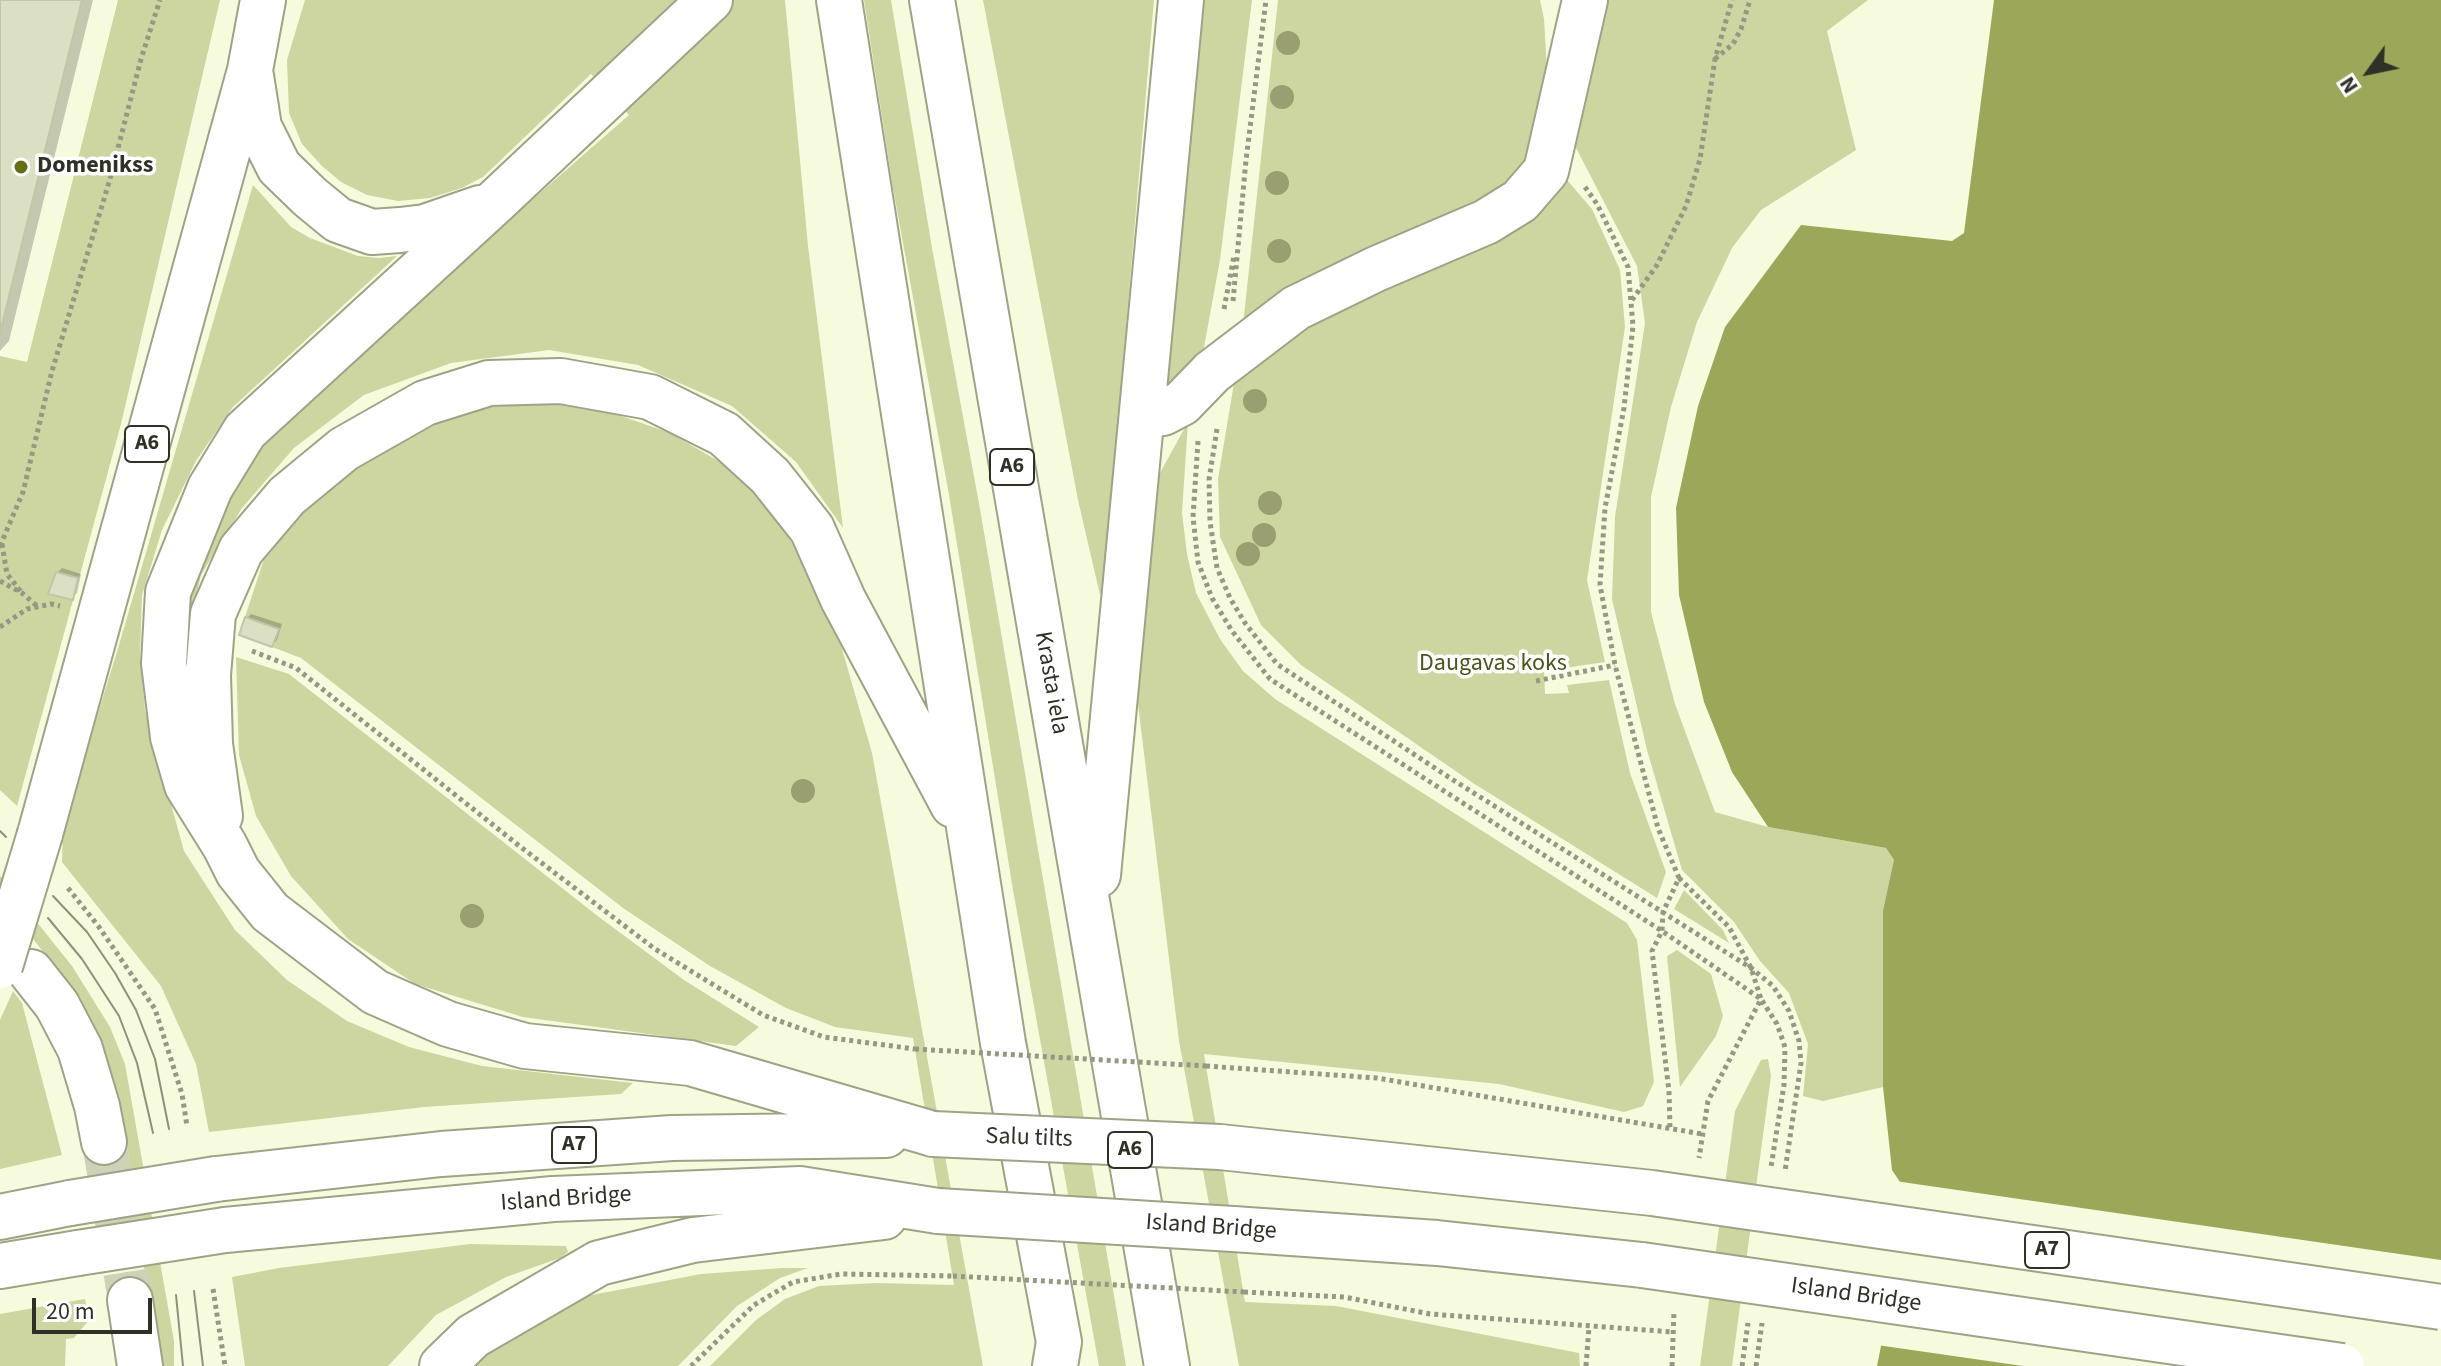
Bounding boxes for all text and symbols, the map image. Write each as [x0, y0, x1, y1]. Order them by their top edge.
north arrow [2329, 32, 2409, 112]
text: N [2331, 70, 2366, 100]
place label: Domenikss [37, 153, 153, 181]
marker: Domenikss [12, 158, 30, 176]
road number: A6 [125, 426, 169, 462]
road number: A6 [990, 449, 1034, 485]
street label: Krasta iela [1027, 629, 1073, 737]
park label: Daugavas koks [1419, 651, 1567, 679]
street label: Salu tilts [985, 1123, 1073, 1155]
road number: A7 [552, 1127, 596, 1163]
road number: A6 [1108, 1132, 1152, 1168]
street label: Island Bridge [500, 1181, 632, 1219]
street label: Island Bridge [1145, 1209, 1277, 1247]
road number: A7 [2025, 1232, 2069, 1268]
street label: Island Bridge [1789, 1273, 1923, 1319]
scale bar [36, 1282, 156, 1332]
text: 20 m [46, 1294, 95, 1329]

